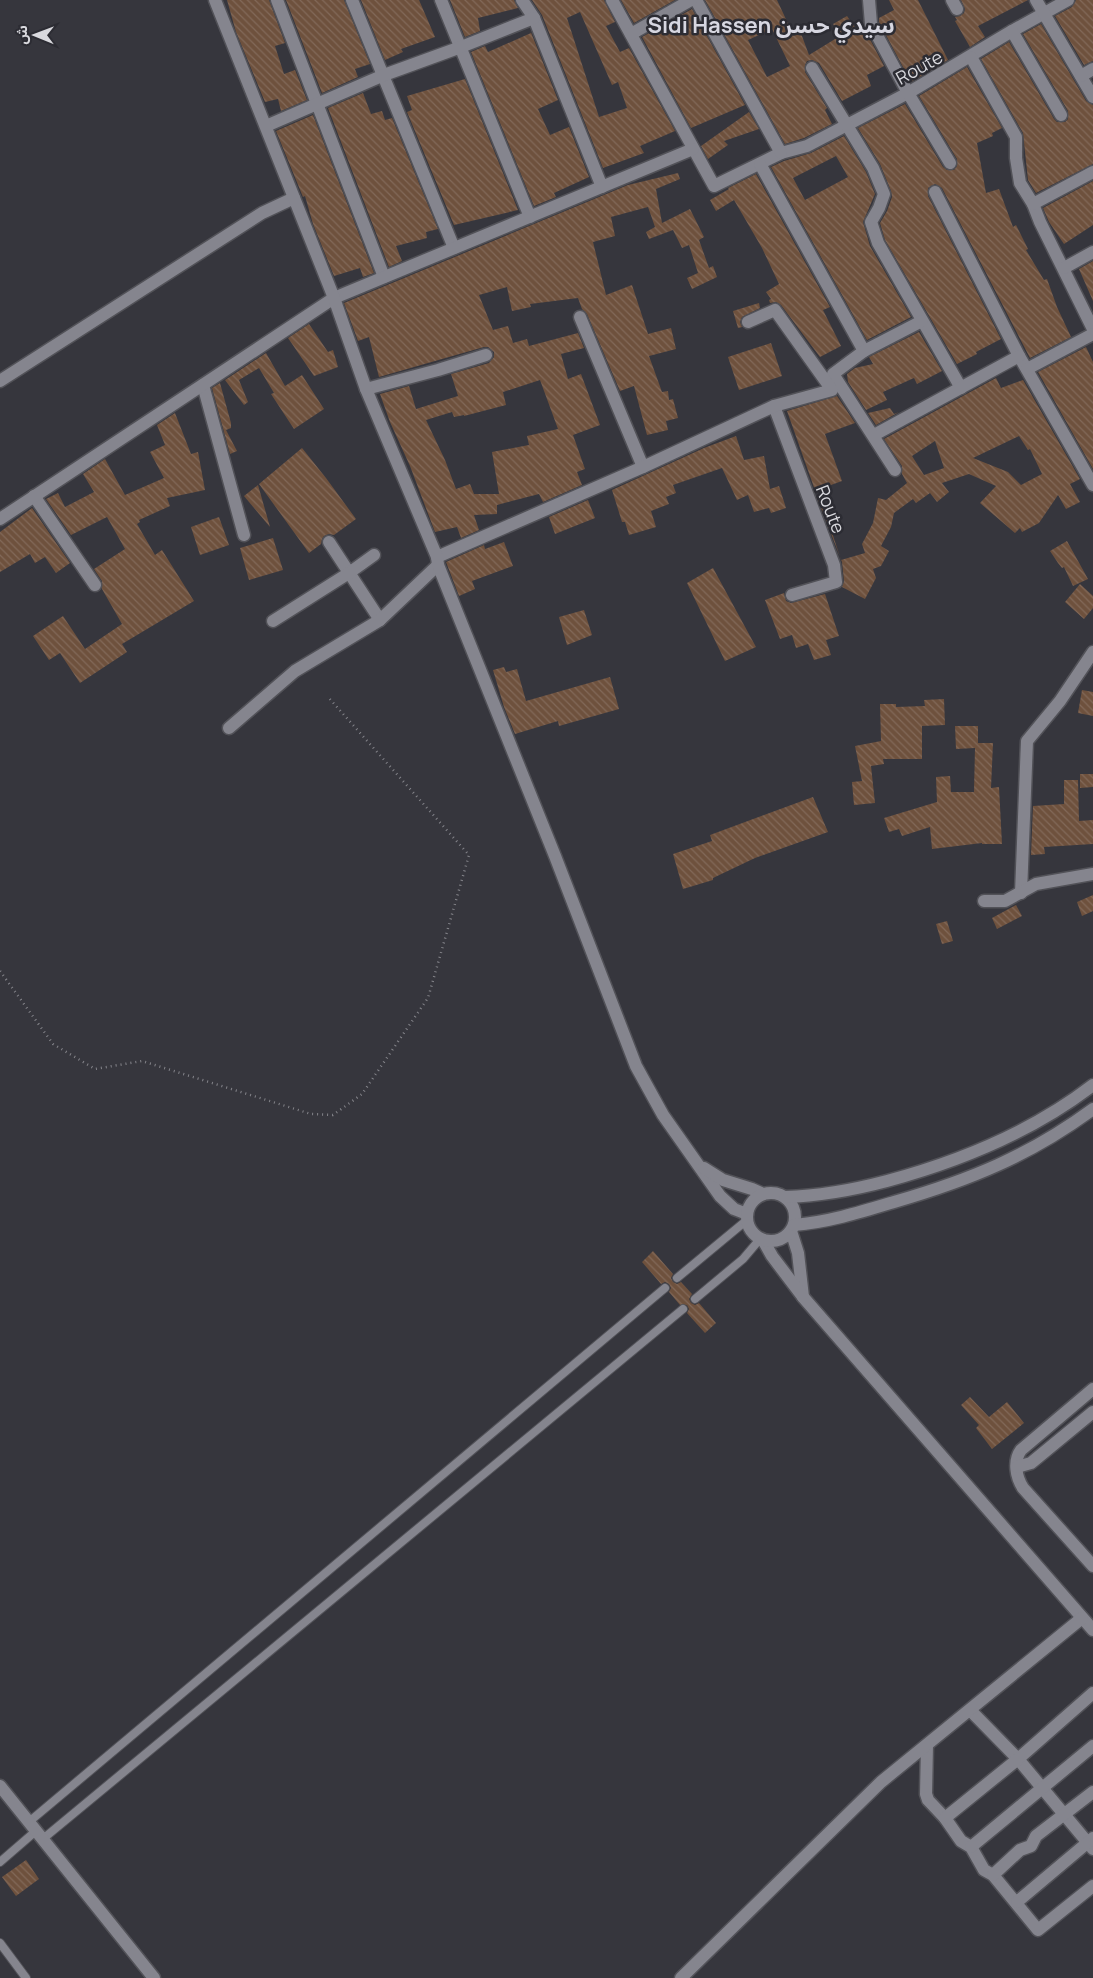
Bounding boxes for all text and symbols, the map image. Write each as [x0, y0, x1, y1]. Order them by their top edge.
north arrow [10, 10, 60, 60]
district label: Sidi Hassen سيدي حسن [647, 10, 895, 43]
text: ش [12, 25, 31, 45]
street label: Route [891, 44, 947, 90]
street label: Route [811, 481, 851, 537]

